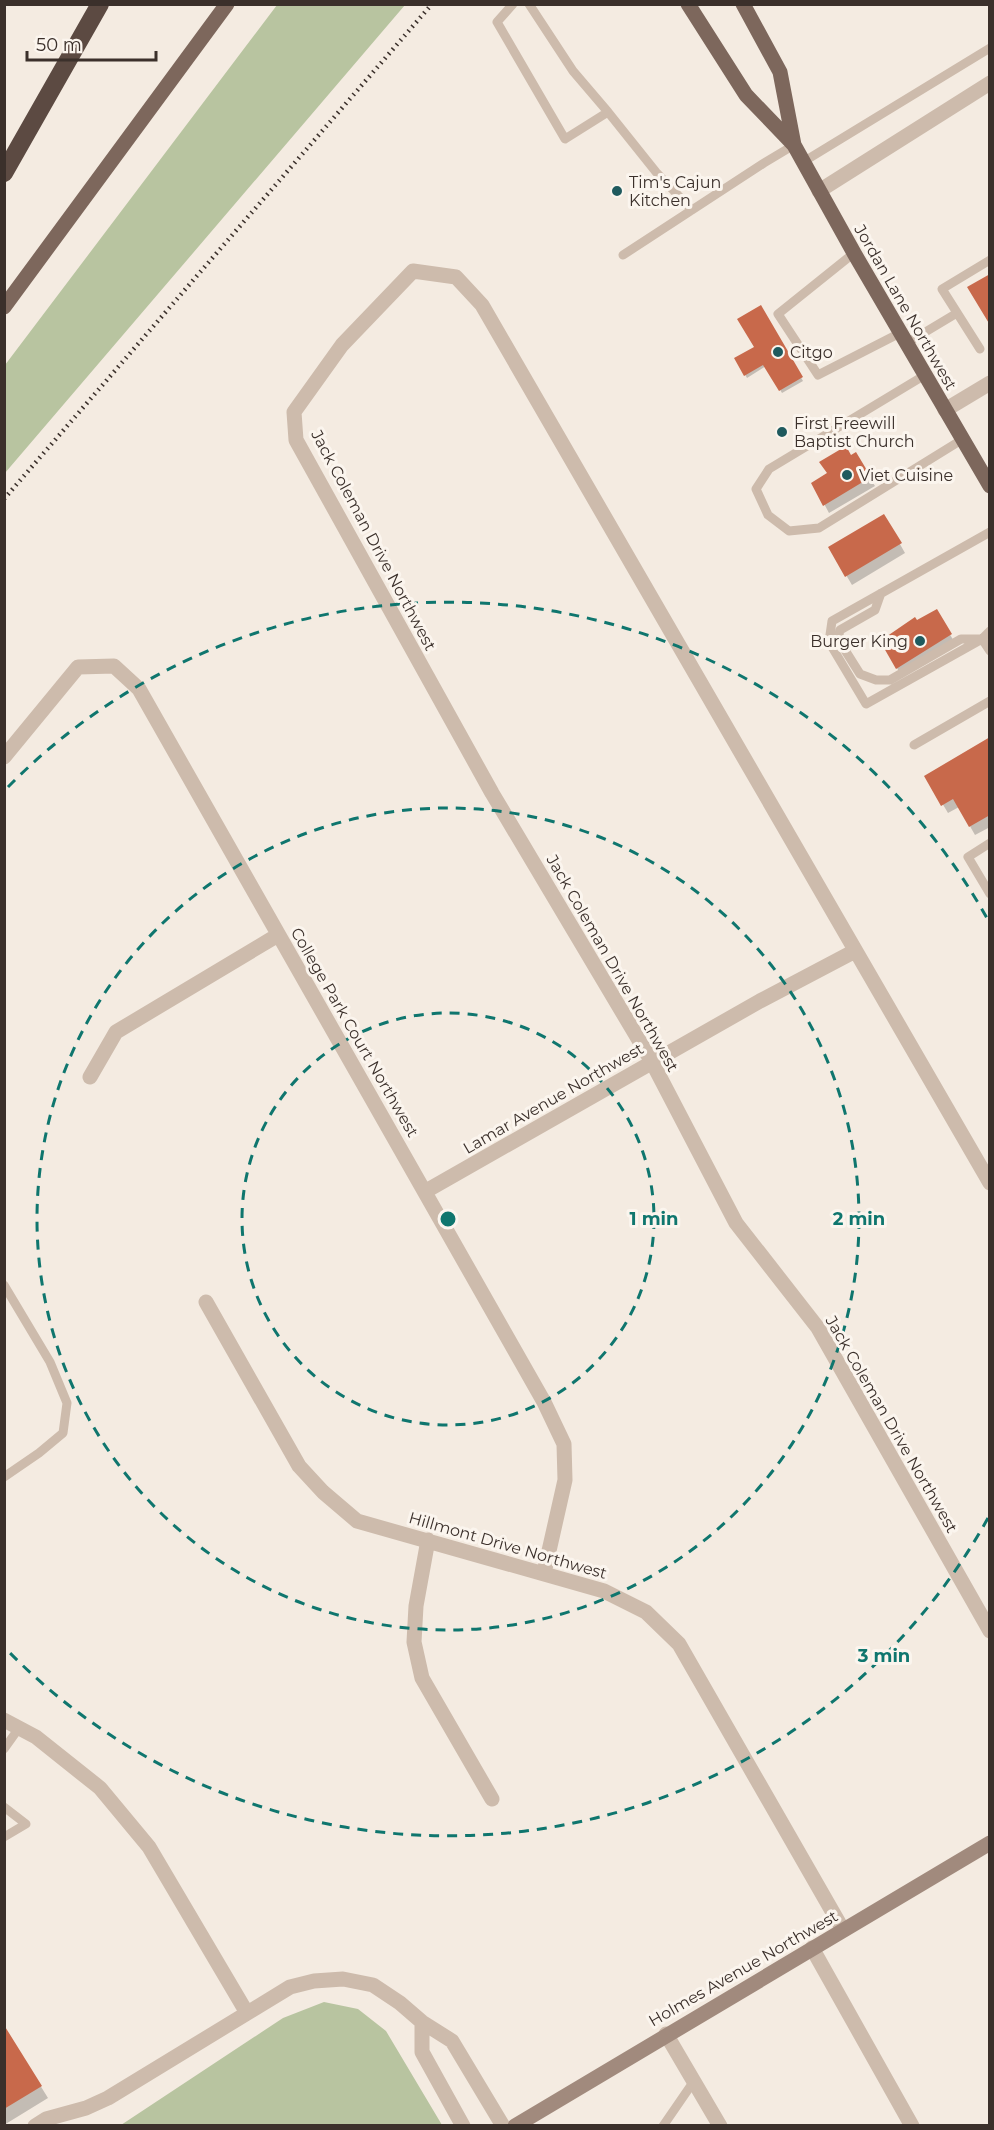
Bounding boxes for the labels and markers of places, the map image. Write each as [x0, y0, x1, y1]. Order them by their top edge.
place label: Tim's Cajun Kitchen [629, 173, 721, 210]
marker: Tim's Cajun Kitchen [610, 184, 624, 198]
place label: Citgo [790, 343, 833, 362]
marker: Citgo [771, 345, 785, 359]
place label: First Freewill Baptist Church [794, 414, 914, 451]
marker: First Freewill Baptist Church [775, 425, 789, 439]
place label: Viet Cuisine [859, 466, 953, 485]
marker: Viet Cuisine [840, 468, 854, 482]
place label: Burger King [810, 632, 908, 651]
marker: Burger King [913, 634, 927, 648]
centre of rings [438, 1209, 458, 1229]

